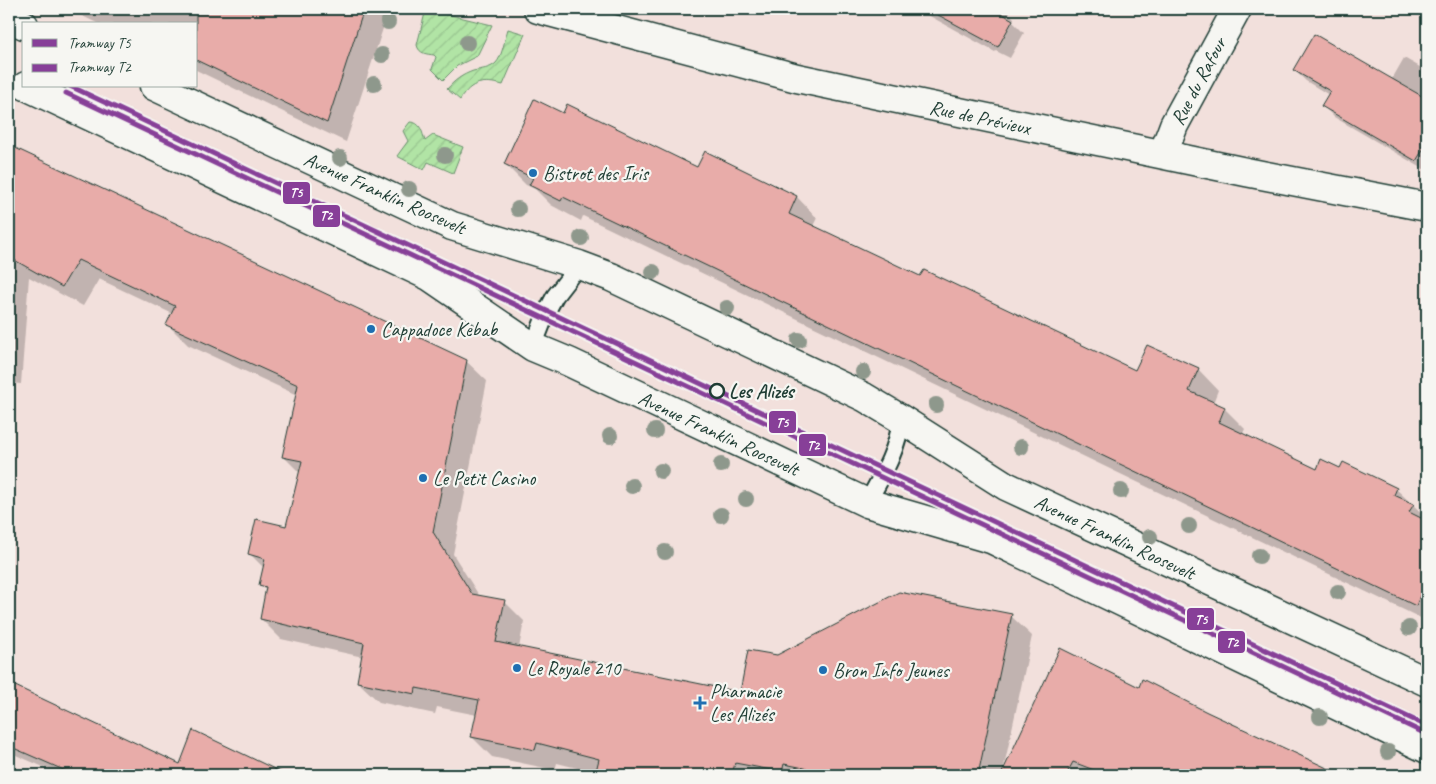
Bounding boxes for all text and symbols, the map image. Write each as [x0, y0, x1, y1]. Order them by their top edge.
legend [22, 22, 198, 88]
street label: Rue du Rafour [1165, 32, 1233, 129]
text: Tramway T5 [68, 34, 132, 53]
text: Tramway T2 [68, 58, 132, 77]
street label: Rue de Prévieux [927, 95, 1035, 141]
street label: Avenue Franklin Roosevelt [300, 147, 472, 241]
place label: Bistrot des Iris [543, 161, 650, 186]
marker: Bistrot des Iris [527, 167, 539, 179]
line badge: T5 [282, 181, 311, 205]
text: T5 [290, 184, 304, 201]
line badge: T2 [312, 204, 341, 228]
text: T2 [320, 207, 334, 224]
place label: Cappadoce Kebab [381, 317, 498, 342]
marker: Cappadoce Kebab [365, 323, 377, 335]
place label: Les Alizés [729, 379, 796, 404]
marker: Les Alizés [709, 383, 725, 399]
street label: Avenue Franklin Roosevelt [635, 385, 805, 483]
line badge: T5 [768, 410, 797, 434]
text: T5 [776, 414, 790, 431]
line badge: T2 [798, 433, 827, 457]
text: T2 [807, 437, 821, 454]
place label: Le Petit Casino [433, 466, 536, 491]
marker: Le Petit Casino [417, 472, 429, 484]
street label: Avenue Franklin Roosevelt [1031, 489, 1201, 587]
line badge: T5 [1186, 607, 1215, 631]
text: T5 [1195, 611, 1209, 628]
line badge: T2 [1217, 630, 1246, 654]
text: T2 [1226, 634, 1240, 651]
place label: Le Royale 210 [527, 656, 623, 681]
place label: Bron Info Jeunes [833, 658, 951, 683]
marker: Le Royale 210 [511, 662, 523, 674]
marker: Bron Info Jeunes [817, 664, 829, 676]
place label: Pharmacie Les Alizés [710, 679, 783, 727]
marker: Pharmacie Les Alizés [694, 697, 706, 709]

